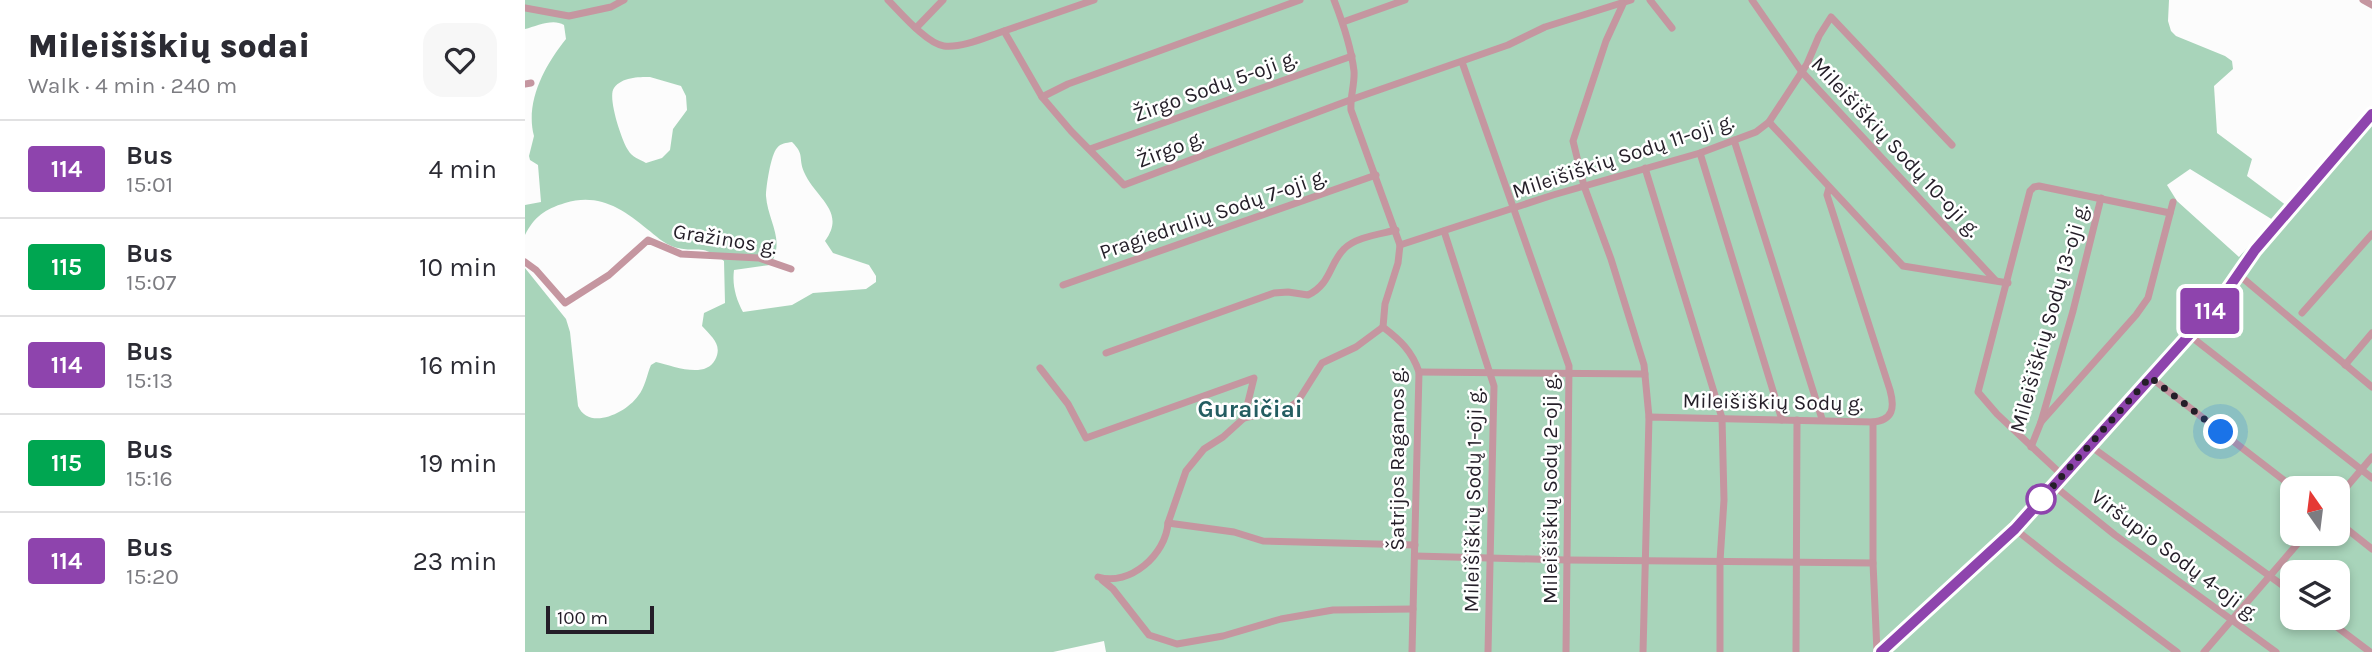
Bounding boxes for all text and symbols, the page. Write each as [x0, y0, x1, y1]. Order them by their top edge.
button: heart [423, 23, 497, 97]
text: Mileišiškių sodai [28, 27, 310, 65]
street label: Žirgo Sodų 5-oji g. [1130, 45, 1300, 127]
street label: Mileišiškių Sodų 10-oji g. [1806, 52, 1986, 242]
text: Walk · 4 min · 240 m [28, 72, 237, 99]
street label: Mileišiškių Sodų 11-oji g. [1509, 109, 1737, 203]
street label: Žirgo g. [1133, 125, 1207, 173]
text: Bus [126, 140, 173, 171]
text: 4 min [429, 154, 497, 185]
text: 114 [51, 155, 82, 183]
street label: Pragiedrulių Sodų 7-oji g. [1096, 164, 1330, 264]
text: 15:01 [126, 171, 173, 198]
street label: Mileišiškių Sodų 13-oji g. [2005, 201, 2093, 435]
street label: Gražinos g. [671, 219, 779, 259]
text: Bus [126, 238, 173, 269]
text: 10 min [419, 252, 497, 283]
text: 115 [51, 253, 82, 281]
text: 15:07 [126, 269, 176, 296]
line badge: 114 [2170, 288, 2250, 334]
text: 114 [2194, 297, 2226, 325]
text: Bus [126, 336, 173, 367]
text: 16 min [420, 350, 497, 381]
text: 114 [51, 351, 82, 379]
text: 15:13 [126, 367, 173, 394]
street label: Šatrijos Raganos g. [1385, 367, 1409, 551]
street label: Mileišiškių Sodų 2-oji g. [1538, 374, 1562, 604]
street label: Mileišiškių Sodų 1-oji g. [1459, 387, 1487, 612]
street label: Mileišiškių Sodų g. [1682, 388, 1864, 416]
district label: Guraičiai [1197, 395, 1303, 423]
your location [2203, 414, 2238, 449]
text: Bus [126, 434, 173, 465]
text: 19 min [419, 448, 497, 479]
text: 115 [51, 449, 82, 477]
text: 15:16 [126, 465, 173, 492]
north arrow [2280, 476, 2350, 546]
map controls [2280, 476, 2350, 630]
unlabelled marker [2026, 484, 2056, 514]
street label: Viršupio Sodų 4-oji g. [2087, 484, 2263, 626]
text: Bus [126, 532, 173, 563]
text: 23 min [413, 546, 497, 577]
text: 114 [51, 547, 82, 575]
button: layers [2280, 560, 2350, 630]
text: 15:20 [126, 563, 179, 590]
scale bar [546, 603, 655, 635]
text: 100 m [557, 607, 608, 629]

